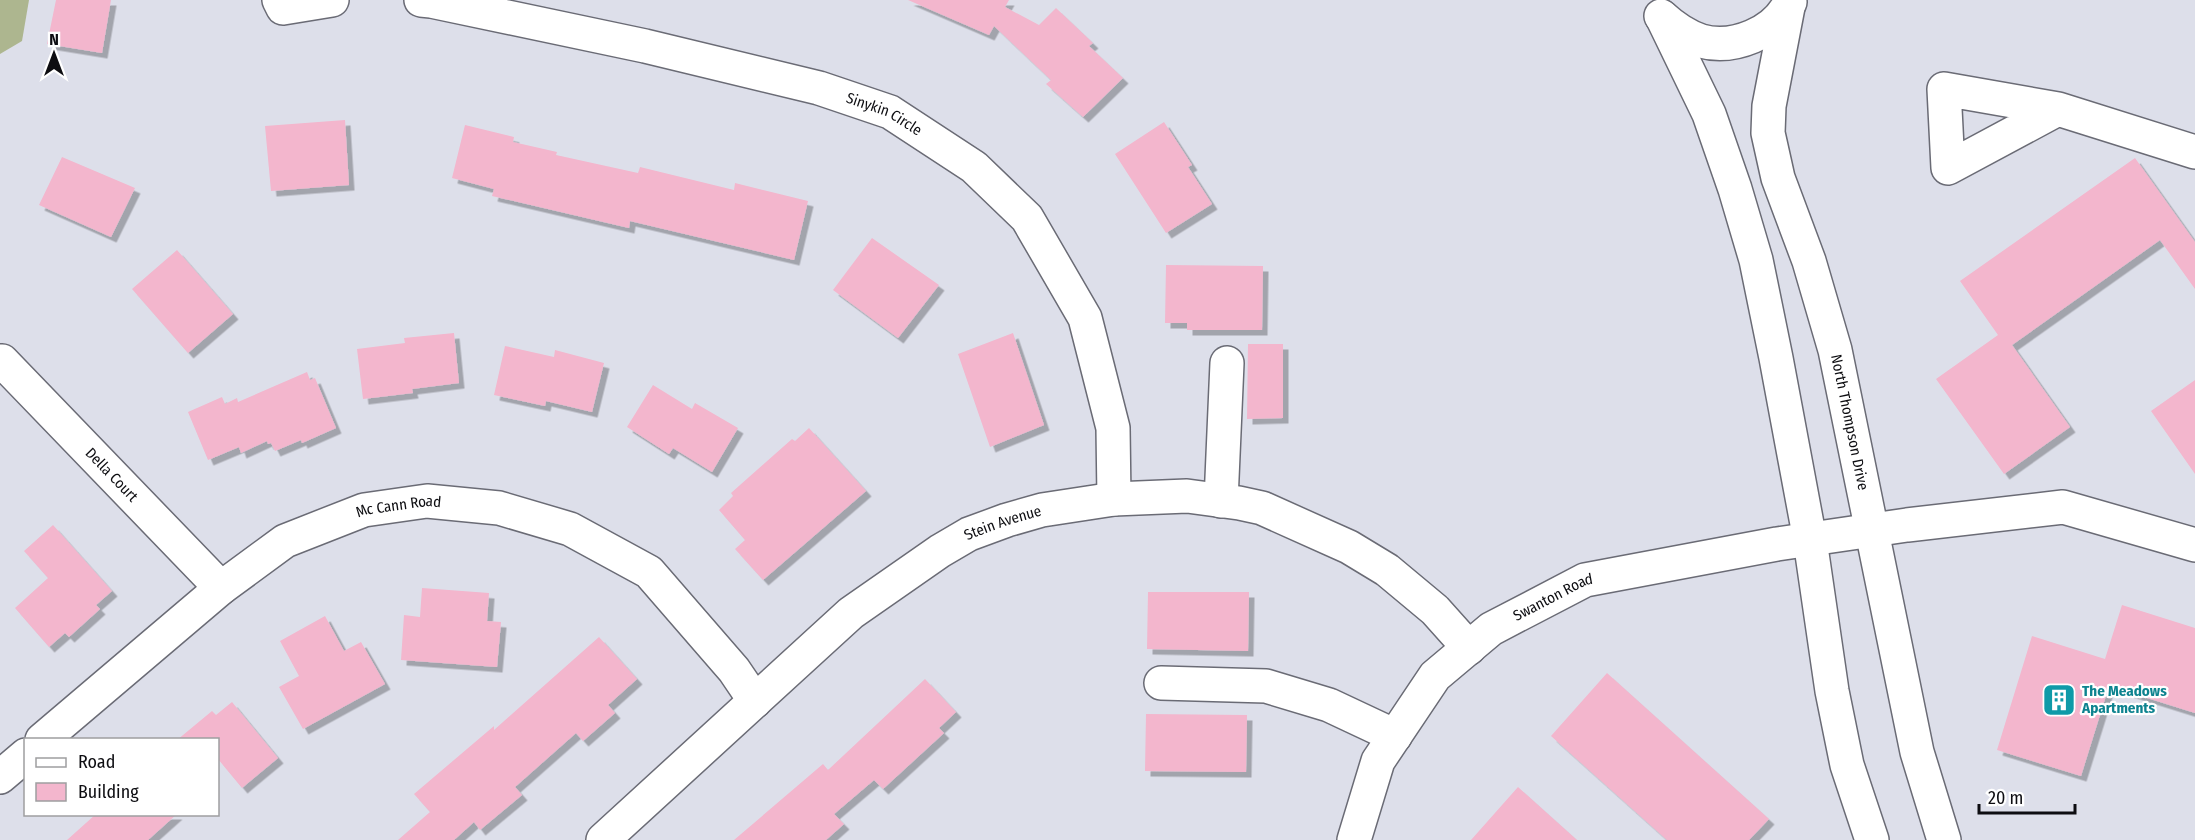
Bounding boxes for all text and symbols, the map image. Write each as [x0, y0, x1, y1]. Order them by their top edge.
north arrow [24, 24, 84, 84]
text: N [49, 30, 59, 49]
street label: Sinykin Circle [844, 89, 925, 139]
street label: North Thompson Drive [1827, 353, 1872, 492]
street label: Della Court [82, 444, 142, 506]
street label: Mc Cann Road [353, 492, 442, 521]
street label: Stein Avenue [961, 502, 1043, 544]
street label: Swanton Road [1510, 570, 1594, 625]
building icon: The Meadows Apartments [2041, 682, 2077, 718]
place label: The Meadows Apartments [2081, 682, 2167, 717]
legend [24, 738, 219, 816]
text: Road [78, 751, 115, 773]
scale bar [1979, 777, 2075, 815]
text: Building [78, 781, 139, 803]
text: 20 m [1988, 787, 2023, 809]

